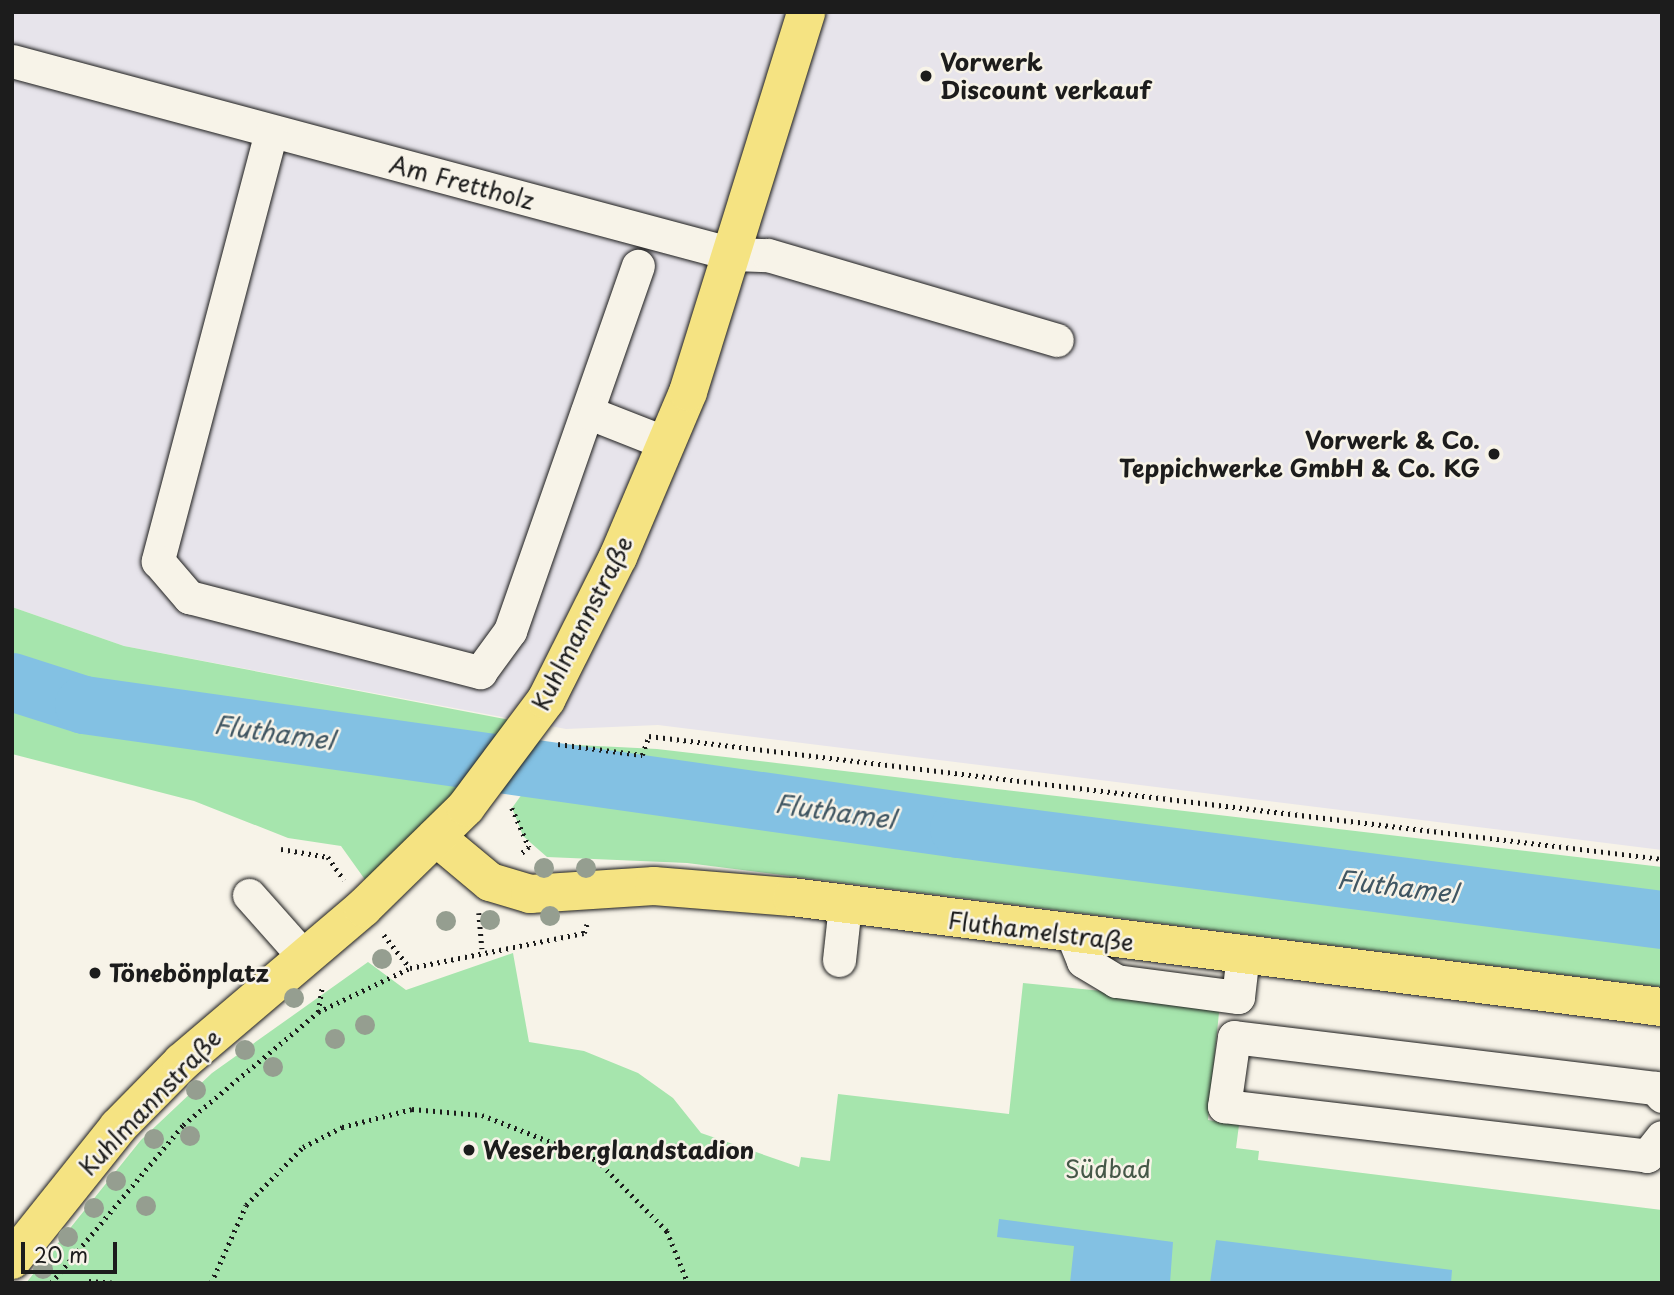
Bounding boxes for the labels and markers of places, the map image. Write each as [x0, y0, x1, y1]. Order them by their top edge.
place label: Vorwerk Discount verkauf [940, 48, 1151, 104]
marker: Vorwerk Discount verkauf [918, 68, 934, 84]
place label: Vorwerk & Co. Teppichwerke GmbH & Co. KG [1117, 426, 1480, 482]
marker: Vorwerk & Co. Teppichwerke GmbH & Co. KG [1486, 446, 1502, 462]
place label: Tönebönplatz [109, 959, 269, 987]
marker: Tönebönplatz [87, 965, 103, 981]
place label: Weserberglandstadion [483, 1136, 754, 1164]
marker: Weserberglandstadion [461, 1142, 477, 1158]

